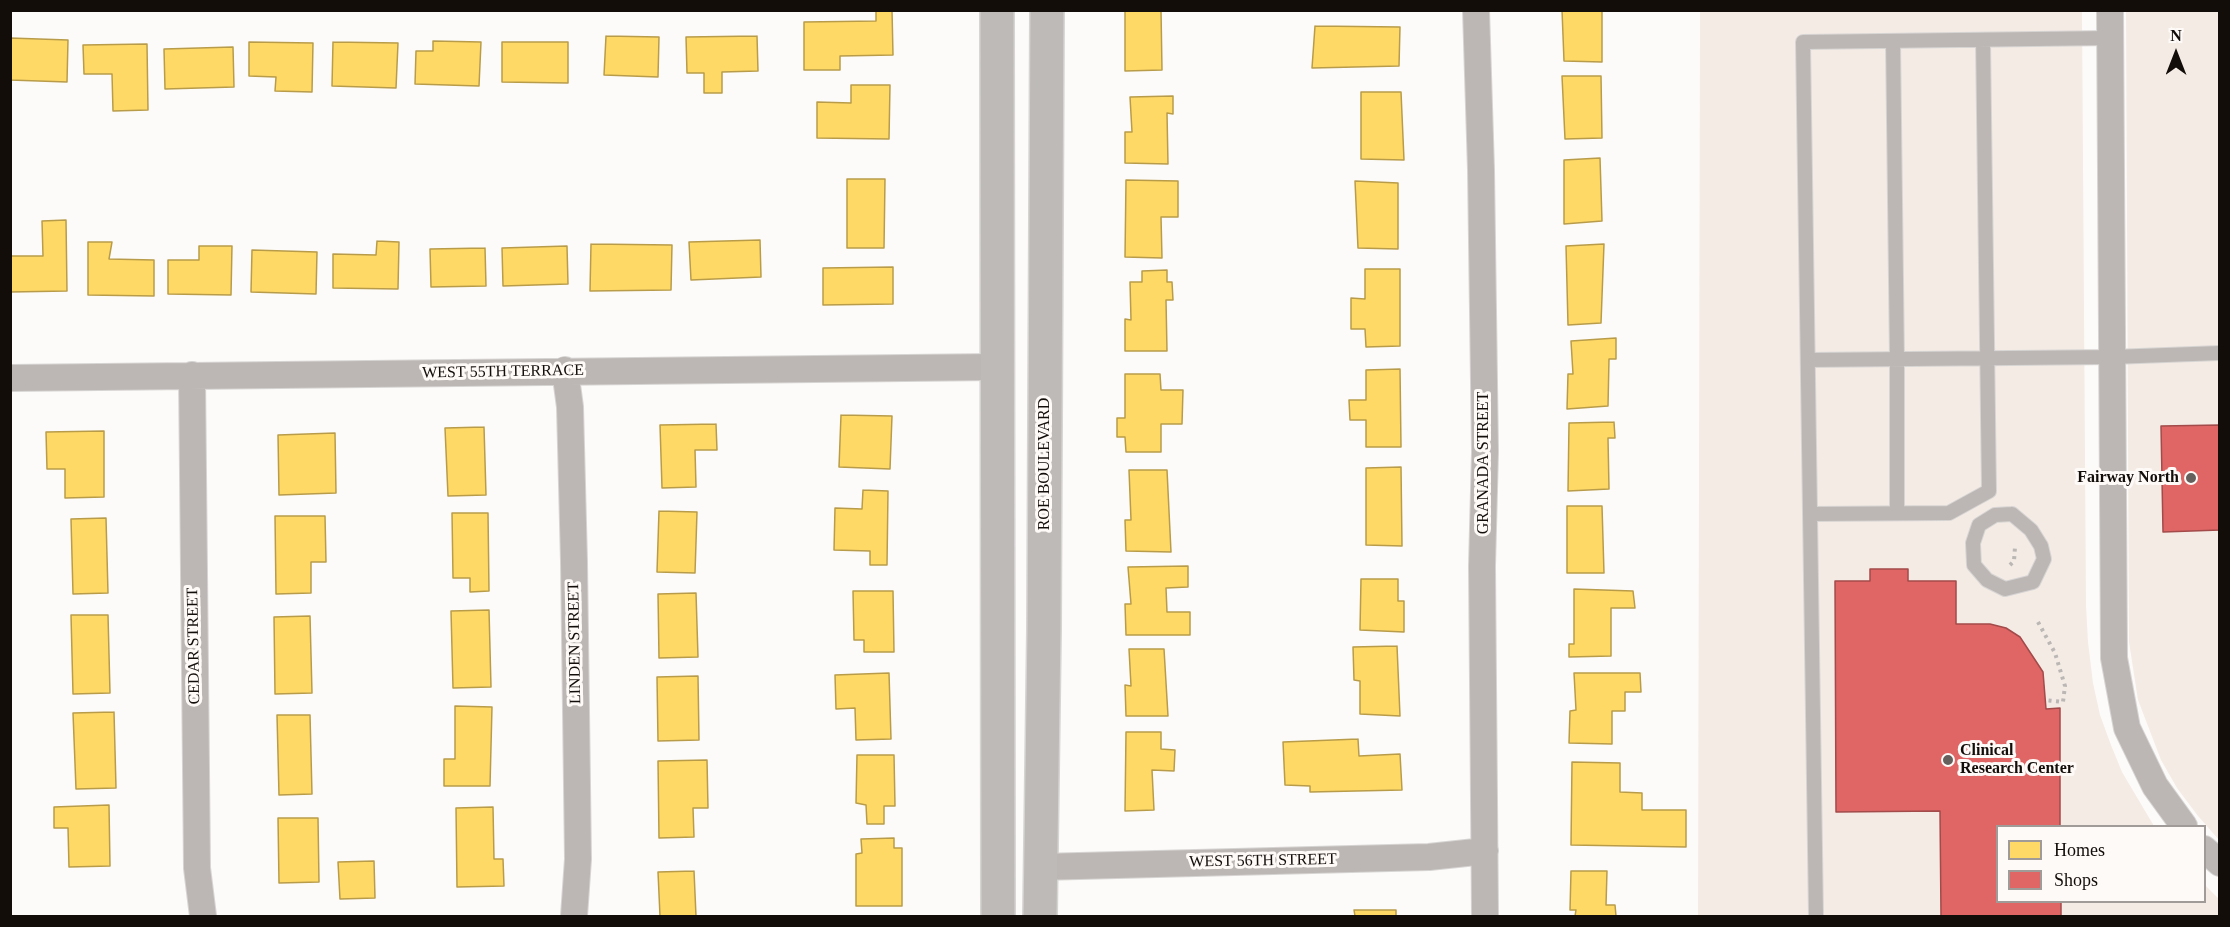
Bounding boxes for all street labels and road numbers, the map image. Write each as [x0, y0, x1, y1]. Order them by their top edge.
street label: WEST 55TH TERRACE [422, 361, 584, 383]
street label: GRANADA STREET [1474, 392, 1494, 534]
street label: ROE BOULEVARD [1035, 398, 1055, 530]
street label: LINDEN STREET [564, 582, 586, 704]
street label: CEDAR STREET [183, 587, 205, 705]
street label: WEST 56TH STREET [1189, 850, 1337, 872]

